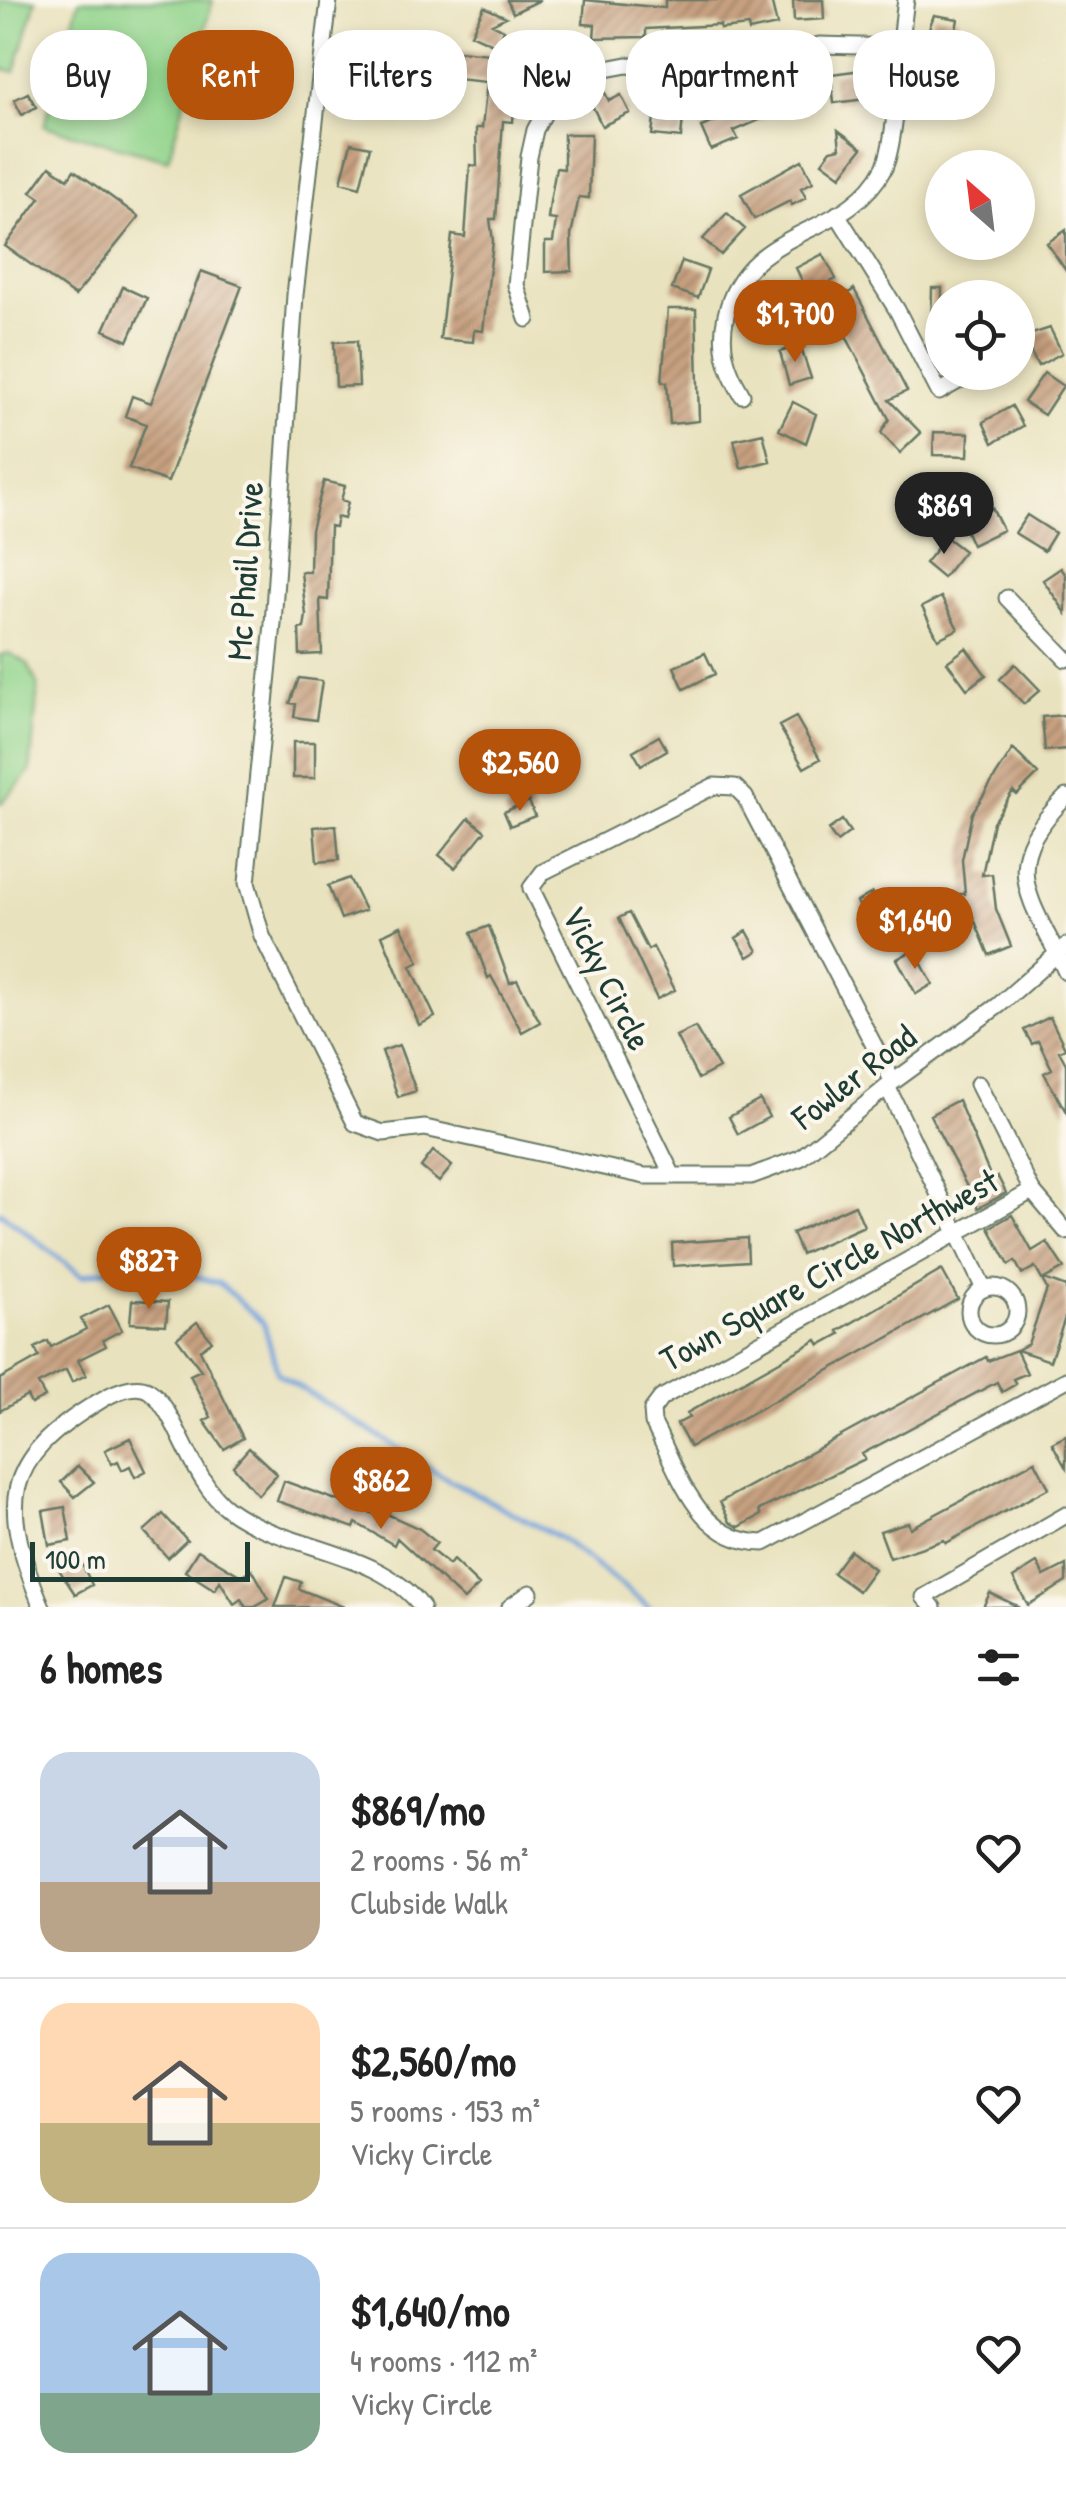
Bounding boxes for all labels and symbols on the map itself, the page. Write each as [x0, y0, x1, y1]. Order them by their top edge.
north arrow [925, 150, 1035, 260]
pin: $1,700 [714, 280, 876, 365]
pin: $869 [885, 472, 1003, 557]
street label: Mc Phail Drive [215, 480, 274, 662]
pin: $2,560 [439, 729, 601, 814]
pin: $1,640 [834, 887, 996, 972]
street label: Vicky Circle [551, 898, 664, 1058]
street label: Fowler Road [781, 1013, 926, 1141]
street label: Town Square Circle Northwest [651, 1156, 1007, 1382]
pin: $827 [90, 1227, 208, 1312]
pin: $862 [322, 1447, 440, 1532]
scale bar [30, 1537, 250, 1582]

